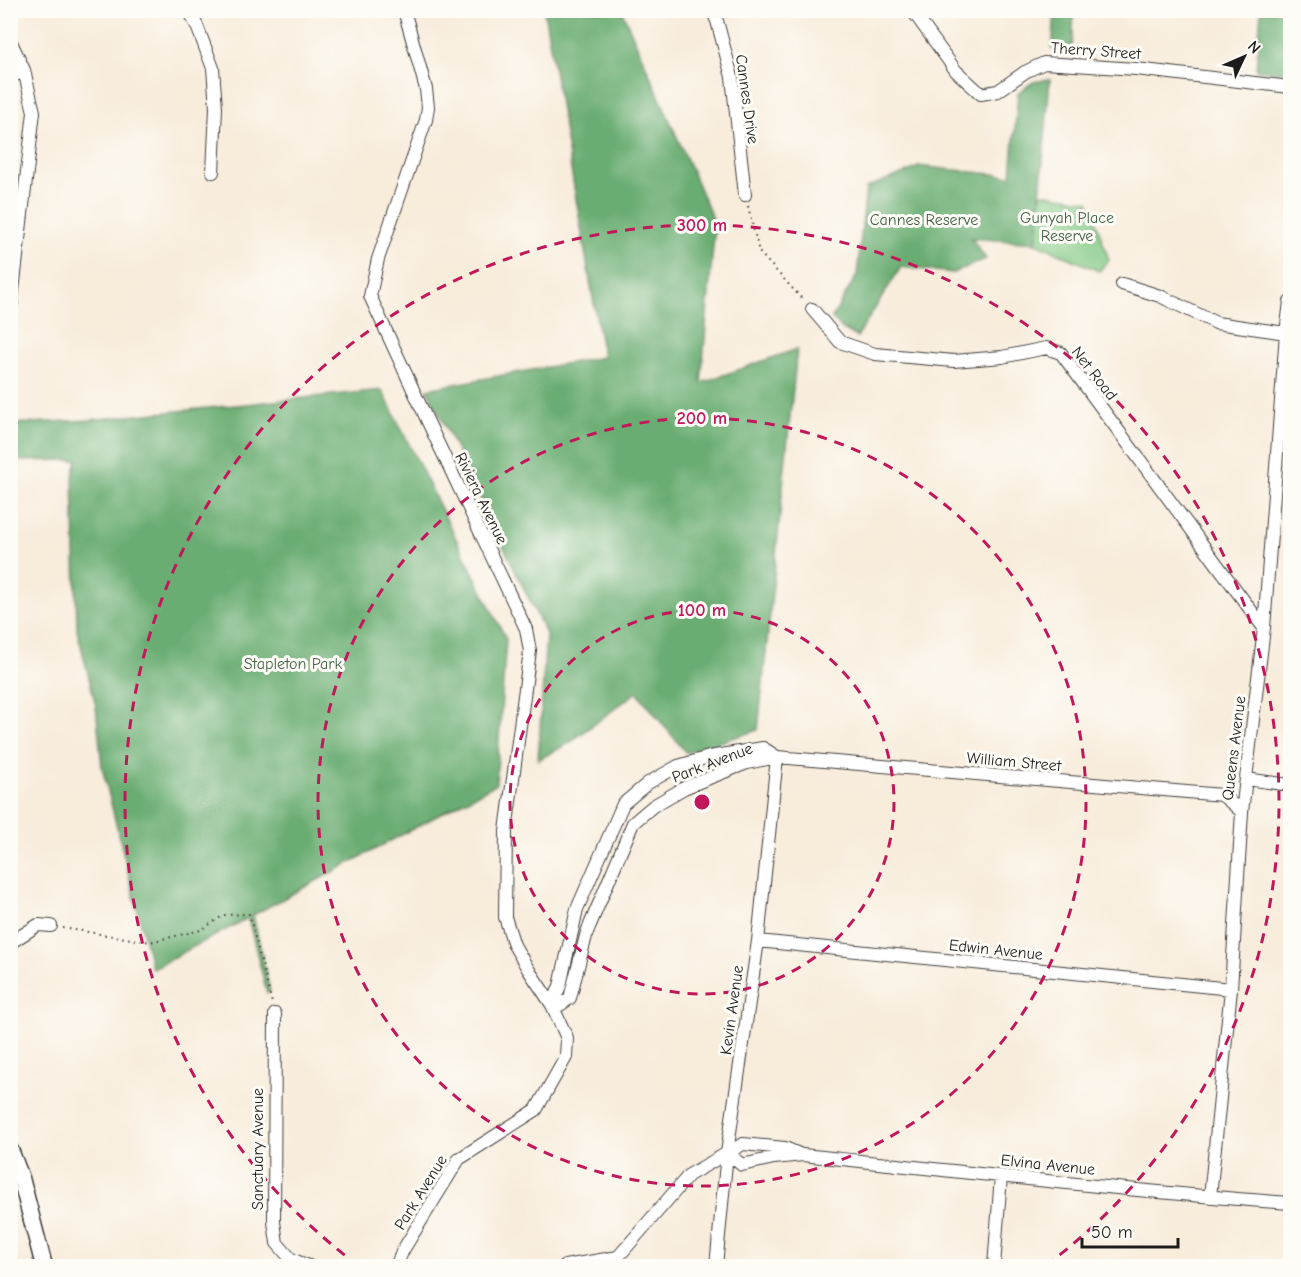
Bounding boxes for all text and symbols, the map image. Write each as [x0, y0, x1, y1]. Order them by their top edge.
north arrow [1214, 27, 1274, 87]
text: N [1244, 37, 1264, 57]
street label: Therry Street [1050, 39, 1142, 63]
street label: Cannes Drive [732, 53, 762, 145]
park label: Gunyah Place Reserve [1020, 209, 1114, 245]
park label: Cannes Reserve [870, 211, 978, 229]
text: 300 m [677, 215, 727, 236]
street label: Net Road [1068, 343, 1121, 404]
text: 200 m [677, 408, 727, 429]
street label: Riviera Avenue [451, 450, 511, 547]
text: 100 m [678, 600, 726, 621]
park label: Stapleton Park [244, 655, 343, 673]
street label: Queens Avenue [1219, 695, 1249, 801]
street label: Park Avenue [670, 739, 755, 787]
street label: William Street [966, 749, 1062, 775]
centre of rings [692, 792, 712, 812]
street label: Edwin Avenue [948, 936, 1044, 964]
street label: Kevin Avenue [717, 964, 747, 1056]
street label: Sanctuary Avenue [249, 1088, 267, 1210]
street label: Elvina Avenue [1000, 1151, 1096, 1179]
street label: Park Avenue [391, 1152, 451, 1233]
scale bar [1082, 1211, 1178, 1249]
text: 50 m [1091, 1222, 1133, 1243]

